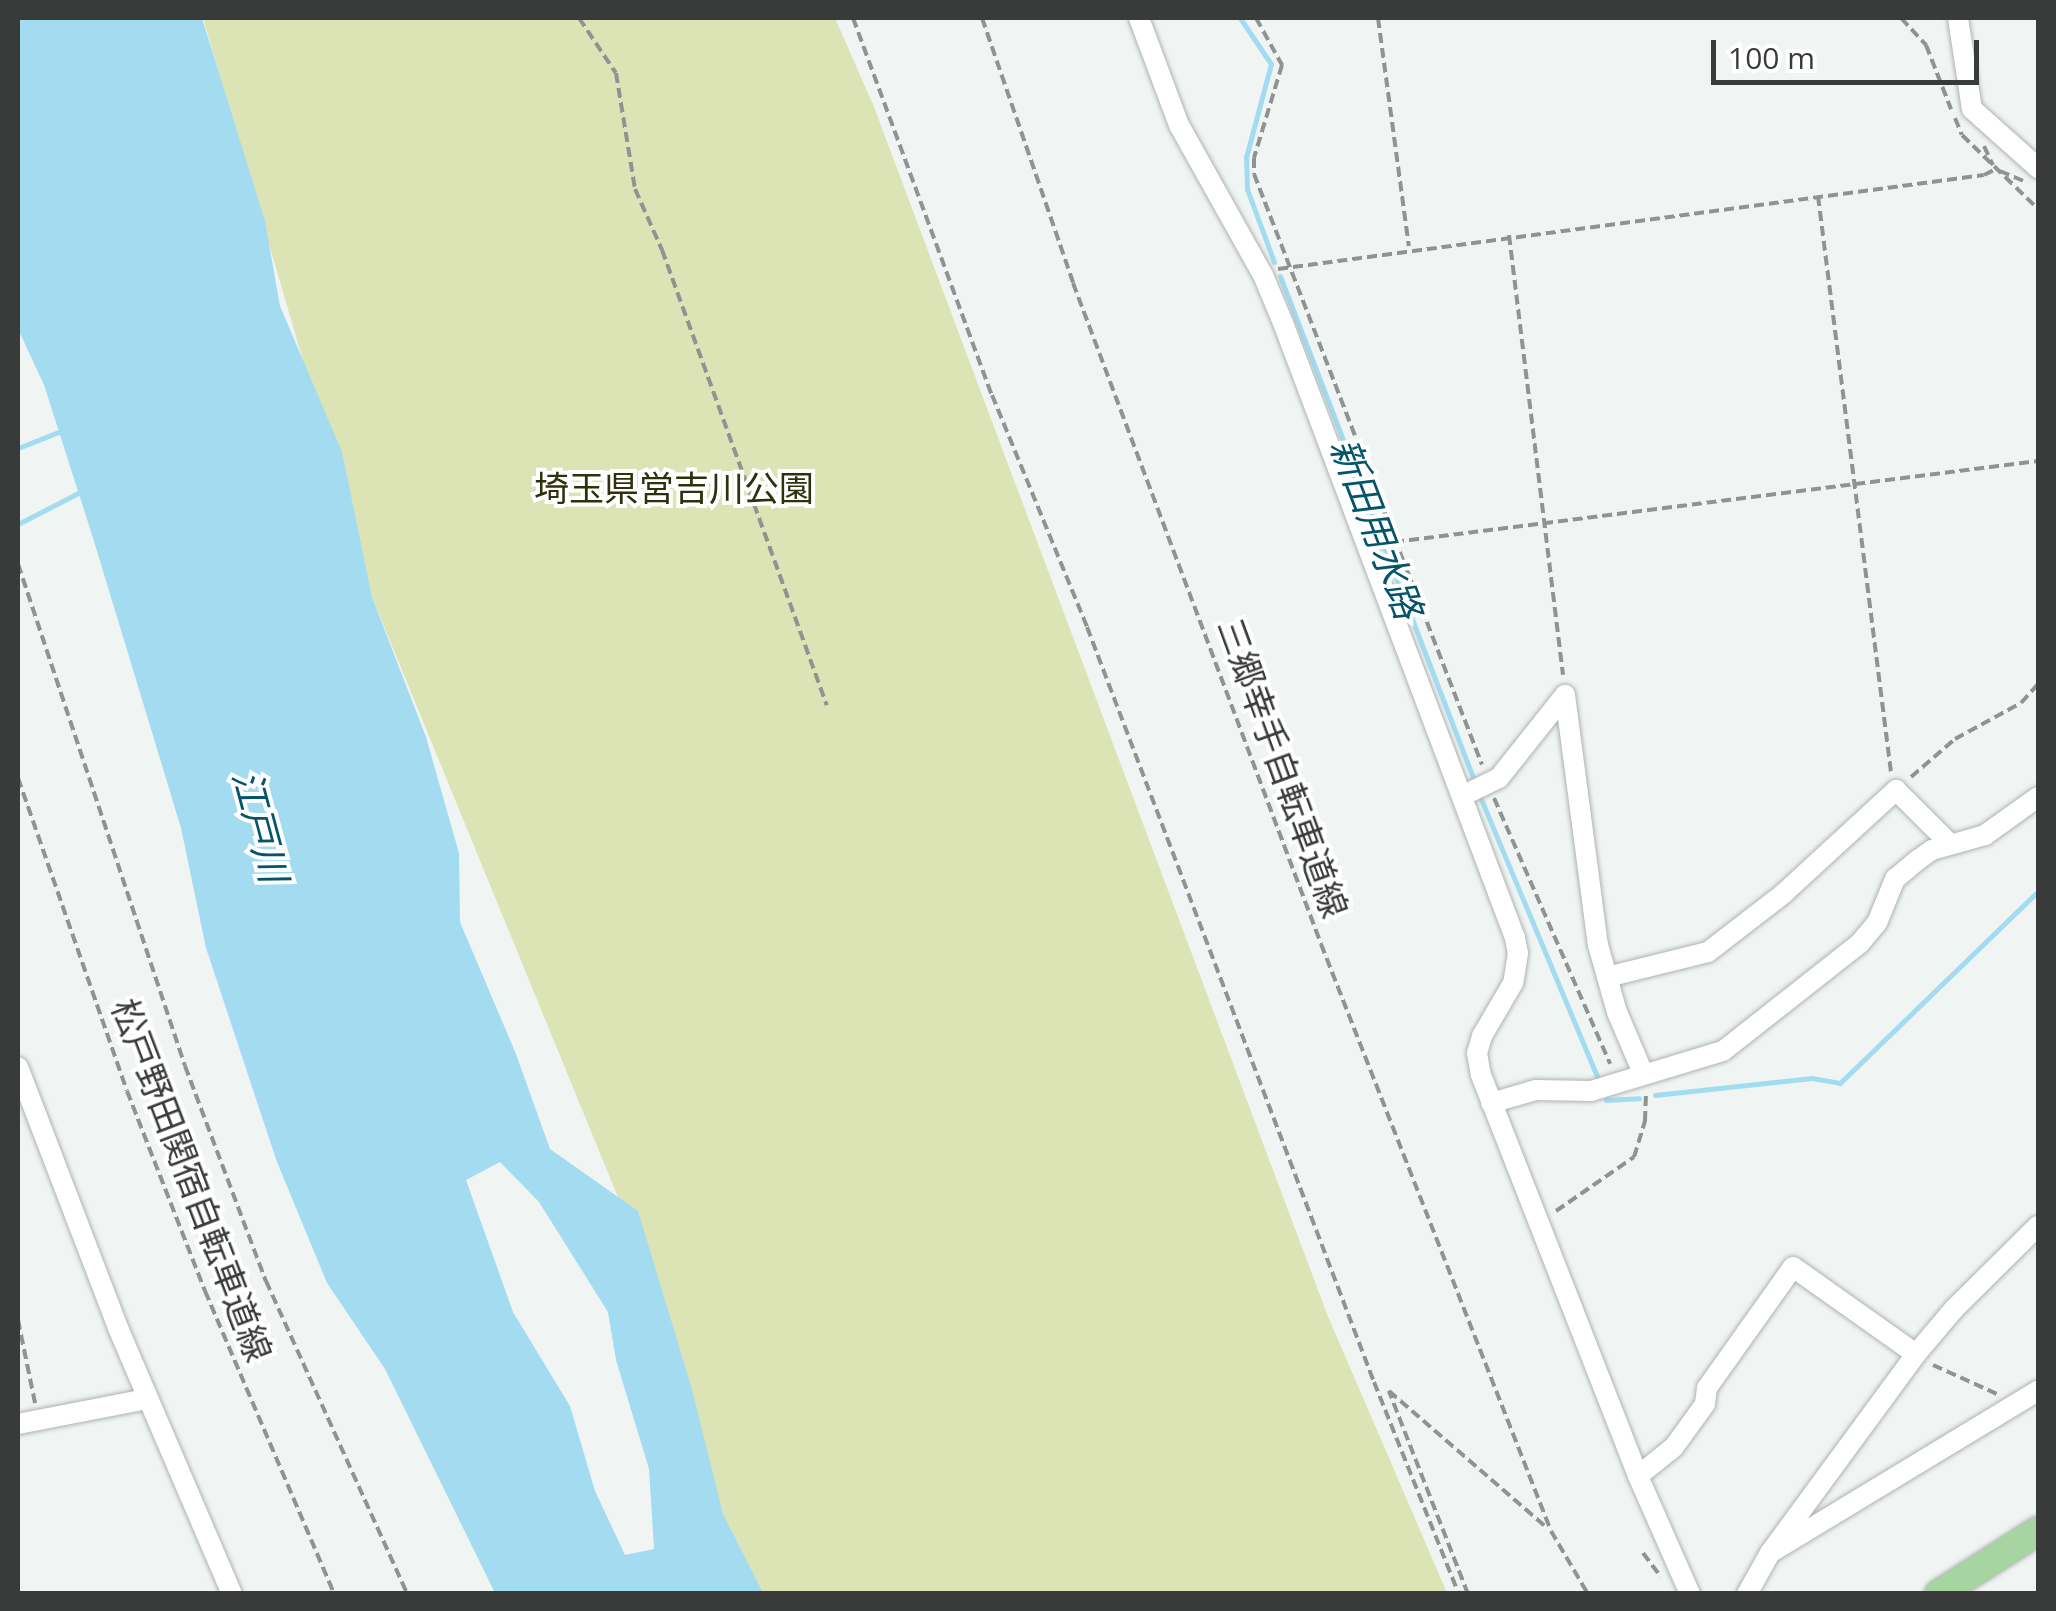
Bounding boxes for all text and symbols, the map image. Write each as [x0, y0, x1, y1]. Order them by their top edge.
scale bar [1716, 20, 1984, 82]
text: 100 m [1728, 37, 1815, 78]
water label: 新田用水路 [1322, 431, 1432, 625]
park label: 埼玉県営吉川公園 [534, 467, 814, 509]
street label: 三郷幸手自転車道線 [1209, 613, 1357, 923]
water label: 江戸川 [224, 765, 298, 887]
street label: 松戸野田関宿自転車道線 [103, 993, 281, 1367]

